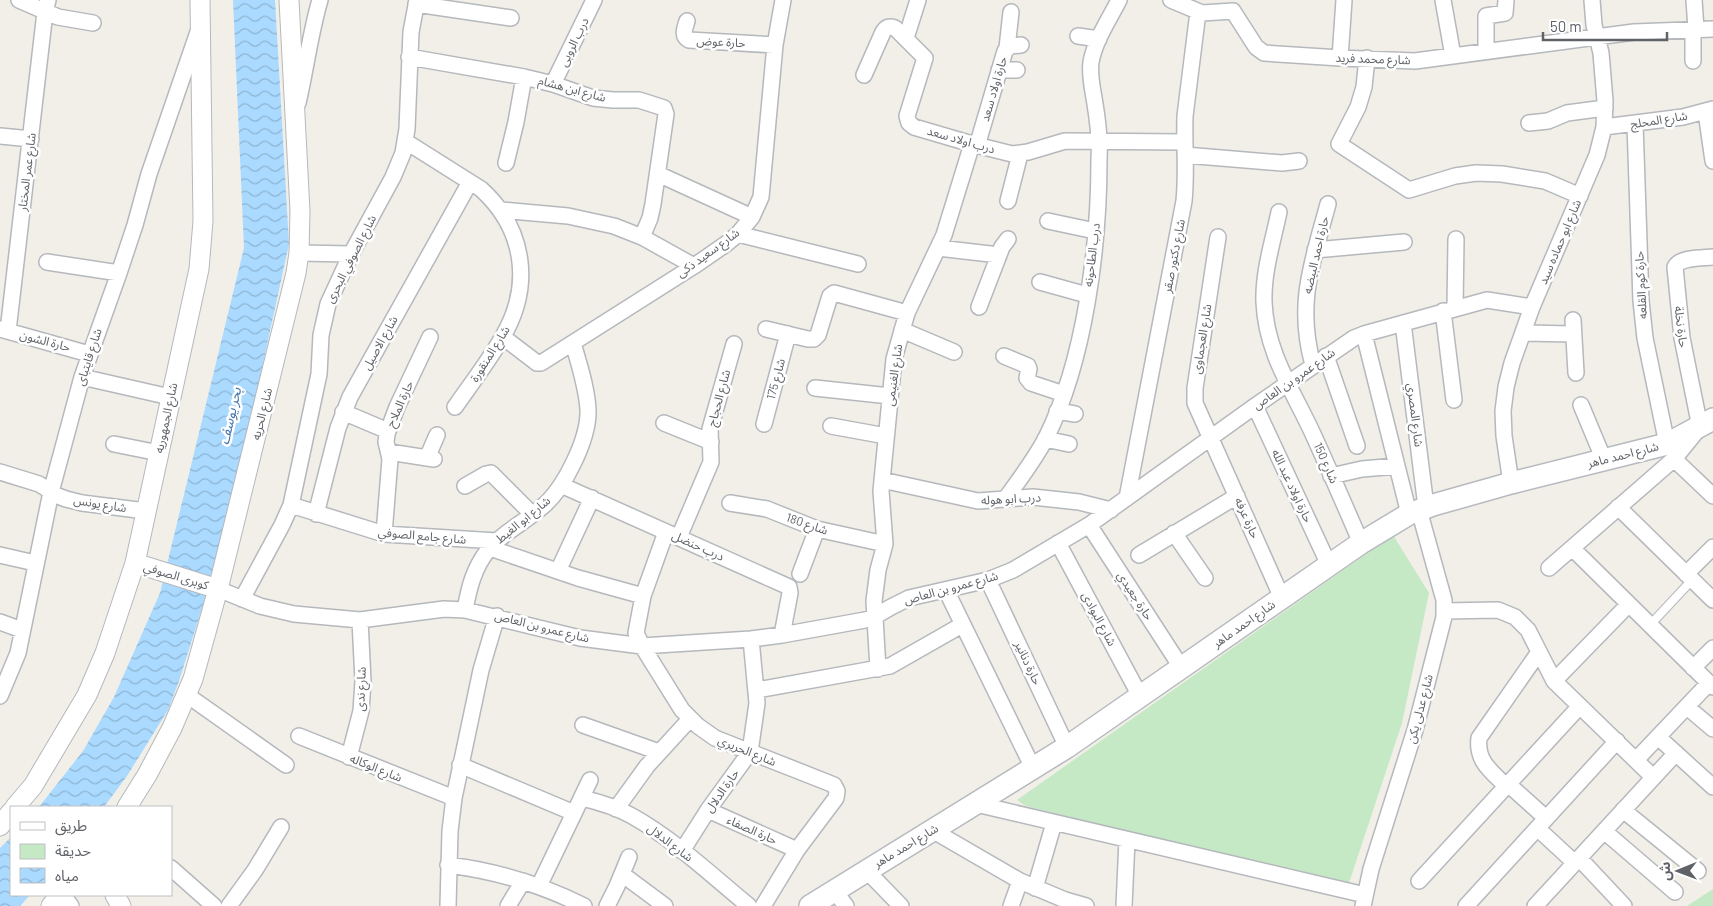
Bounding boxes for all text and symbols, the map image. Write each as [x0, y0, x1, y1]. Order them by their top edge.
scale bar [1543, 10, 1667, 42]
street label: درب الروبى [555, 15, 592, 69]
text: 50 m [1550, 17, 1582, 35]
street label: حارة عوض [696, 33, 746, 50]
street label: شارع محمد فريد [1335, 50, 1411, 69]
street label: حارة اولاد سعد [977, 55, 1010, 123]
street label: شارع ابن هشام [536, 72, 608, 107]
street label: شارع المحلج [1629, 108, 1689, 133]
street label: درب اولاد سعد [925, 123, 997, 157]
street label: شارع عمر المختار [14, 132, 41, 213]
street label: شارع ابو حماده سيد [1535, 197, 1586, 287]
street label: شارع الصوفي البحرى [322, 212, 382, 307]
street label: حارة احمد البيضه [1299, 215, 1332, 295]
street label: شارع دكتور صقر [1159, 218, 1190, 295]
street label: درب الطاحونه [1080, 222, 1103, 288]
street label: شارع سعيد ذكى [673, 225, 743, 282]
street label: حارة كوم القلعه [1631, 250, 1652, 319]
street label: شارع العجماوى [1189, 303, 1216, 375]
street label: حارة نخلة [1671, 305, 1692, 349]
street label: شارع الاصيل [359, 313, 402, 373]
street label: شارع المنقورة [466, 323, 514, 386]
street label: شارع قايتباى [72, 326, 107, 388]
street label: حارة الشون [18, 327, 72, 354]
street label: شارع الغنيمى [882, 343, 907, 407]
street label: شارع عمرو بن العاص [1250, 345, 1339, 414]
street label: شارع 175 [763, 357, 790, 402]
street label: شارع الحجاج [704, 368, 735, 428]
street label: حارة الملاح [383, 378, 418, 430]
street label: شارع الجمهوريه [151, 381, 182, 455]
street label: شارع المصري [1401, 382, 1427, 448]
water label: بحر يوسف [215, 385, 245, 446]
street label: شارع الحريه [248, 386, 277, 442]
street label: شارع احمد ماهر [1585, 438, 1661, 473]
street label: شارع 150 [1309, 440, 1342, 486]
street label: حارة اولاد عبد الله [1269, 447, 1316, 525]
street label: درب ابو هوله [981, 489, 1042, 508]
street label: شارع يونس [72, 492, 128, 517]
street label: شارع ابو الغيط [492, 493, 555, 548]
street label: حارة عرفه [1232, 495, 1263, 541]
street label: شارع 180 [784, 509, 830, 540]
street label: شارع جامع الصوفي [377, 524, 467, 550]
street label: درب حنضل [670, 527, 727, 564]
street label: كوبرى الصوفي [141, 559, 212, 596]
street label: شارع عمرو بن العاص [902, 568, 1000, 609]
street label: حارة جعيدي [1112, 569, 1157, 624]
street label: شارع البوادى [1077, 589, 1120, 649]
street label: شارع احمد ماهر [1209, 597, 1279, 653]
street label: شارع عمرو بن العاص [493, 607, 591, 647]
street label: حارة دنانير [1011, 638, 1045, 687]
street label: شارع ندى [352, 666, 371, 712]
street label: شارع عدلى يكن [1403, 673, 1438, 746]
street label: شارع الحريري [715, 732, 778, 772]
street label: شارع الوكاله [347, 750, 404, 787]
street label: حارة الدلال [701, 766, 742, 815]
legend [10, 806, 172, 896]
street label: حارة الصفاء [725, 812, 780, 847]
text: طريق [55, 816, 87, 836]
street label: شارع احمد ماهر [870, 820, 942, 873]
street label: شارع الدلال [643, 821, 696, 866]
text: حديقة [55, 841, 91, 859]
north arrow [1653, 846, 1703, 896]
text: ش [1656, 861, 1673, 881]
text: مياه [55, 866, 79, 884]

